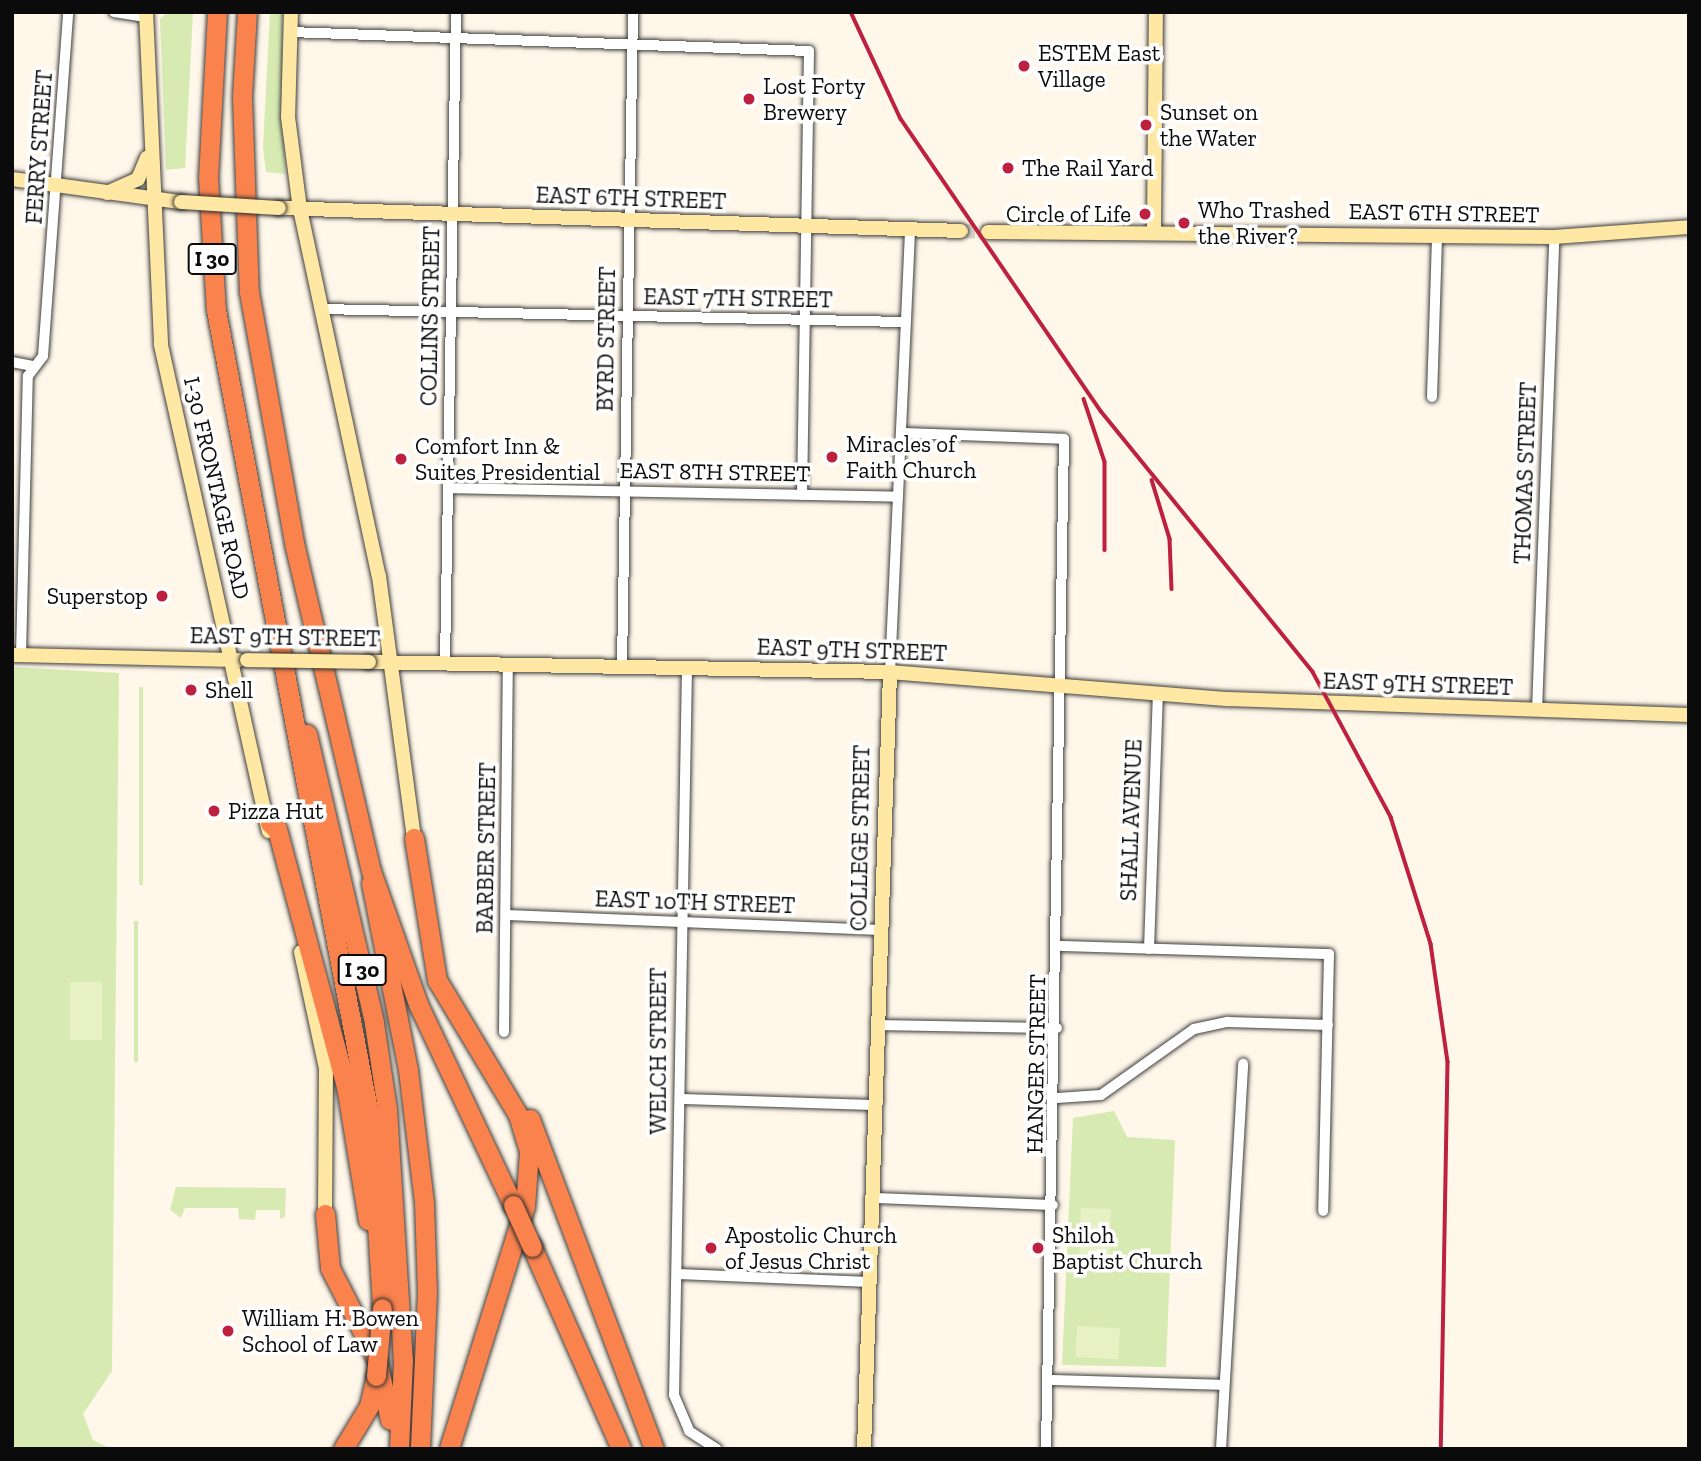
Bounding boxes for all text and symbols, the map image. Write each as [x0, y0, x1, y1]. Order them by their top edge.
place label: ESTEM East Village [1038, 39, 1160, 93]
marker: ESTEM East Village [1016, 58, 1032, 74]
street label: FERRY STREET [20, 68, 58, 226]
place label: Lost Forty Brewery [763, 72, 865, 126]
marker: Lost Forty Brewery [741, 91, 757, 107]
place label: Sunset on the Water [1160, 98, 1258, 152]
marker: Sunset on the Water [1138, 117, 1154, 133]
place label: The Rail Yard [1022, 154, 1154, 182]
marker: The Rail Yard [1000, 160, 1016, 176]
street label: EAST 6TH STREET [535, 181, 727, 215]
place label: Who Trashed the River? [1198, 196, 1330, 250]
street label: EAST 6TH STREET [1348, 198, 1540, 228]
place label: Circle of Life [1006, 200, 1131, 228]
marker: Circle of Life [1137, 206, 1153, 222]
marker: Who Trashed the River? [1176, 215, 1192, 231]
street label: COLLINS STREET [415, 226, 445, 406]
road number: I 30 [188, 242, 236, 276]
street label: BYRD STREET [591, 266, 621, 412]
street label: EAST 7TH STREET [643, 283, 833, 313]
street label: I-30 FRONTAGE ROAD [178, 374, 256, 602]
street label: THOMAS STREET [1508, 381, 1542, 565]
place label: Miracles of Faith Church [846, 430, 977, 484]
place label: Comfort Inn & Suites Presidential [415, 432, 600, 486]
marker: Miracles of Faith Church [824, 449, 840, 465]
marker: Comfort Inn & Suites Presidential [393, 451, 409, 467]
street label: EAST 8TH STREET [619, 457, 811, 487]
place label: Superstop [47, 582, 148, 610]
marker: Superstop [154, 588, 170, 604]
street label: EAST 9TH STREET [189, 622, 381, 652]
street label: EAST 9TH STREET [756, 633, 948, 667]
street label: EAST 9TH STREET [1322, 667, 1514, 701]
place label: Shell [205, 676, 253, 704]
marker: Shell [183, 682, 199, 698]
street label: SHALL AVENUE [1114, 738, 1148, 902]
street label: COLLEGE STREET [845, 744, 875, 932]
street label: BARBER STREET [471, 762, 501, 934]
place label: Pizza Hut [228, 797, 324, 825]
marker: Pizza Hut [206, 803, 222, 819]
street label: EAST 10TH STREET [594, 885, 796, 919]
road number: I 30 [338, 953, 386, 988]
street label: WELCH STREET [644, 967, 672, 1135]
street label: HANGER STREET [1021, 974, 1051, 1154]
place label: Apostolic Church of Jesus Christ [725, 1221, 897, 1275]
place label: Shiloh Baptist Church [1052, 1221, 1202, 1275]
marker: Apostolic Church of Jesus Christ [703, 1240, 719, 1256]
marker: Shiloh Baptist Church [1030, 1240, 1046, 1256]
place label: William H. Bowen School of Law [242, 1304, 419, 1358]
marker: William H. Bowen School of Law [220, 1323, 236, 1339]

